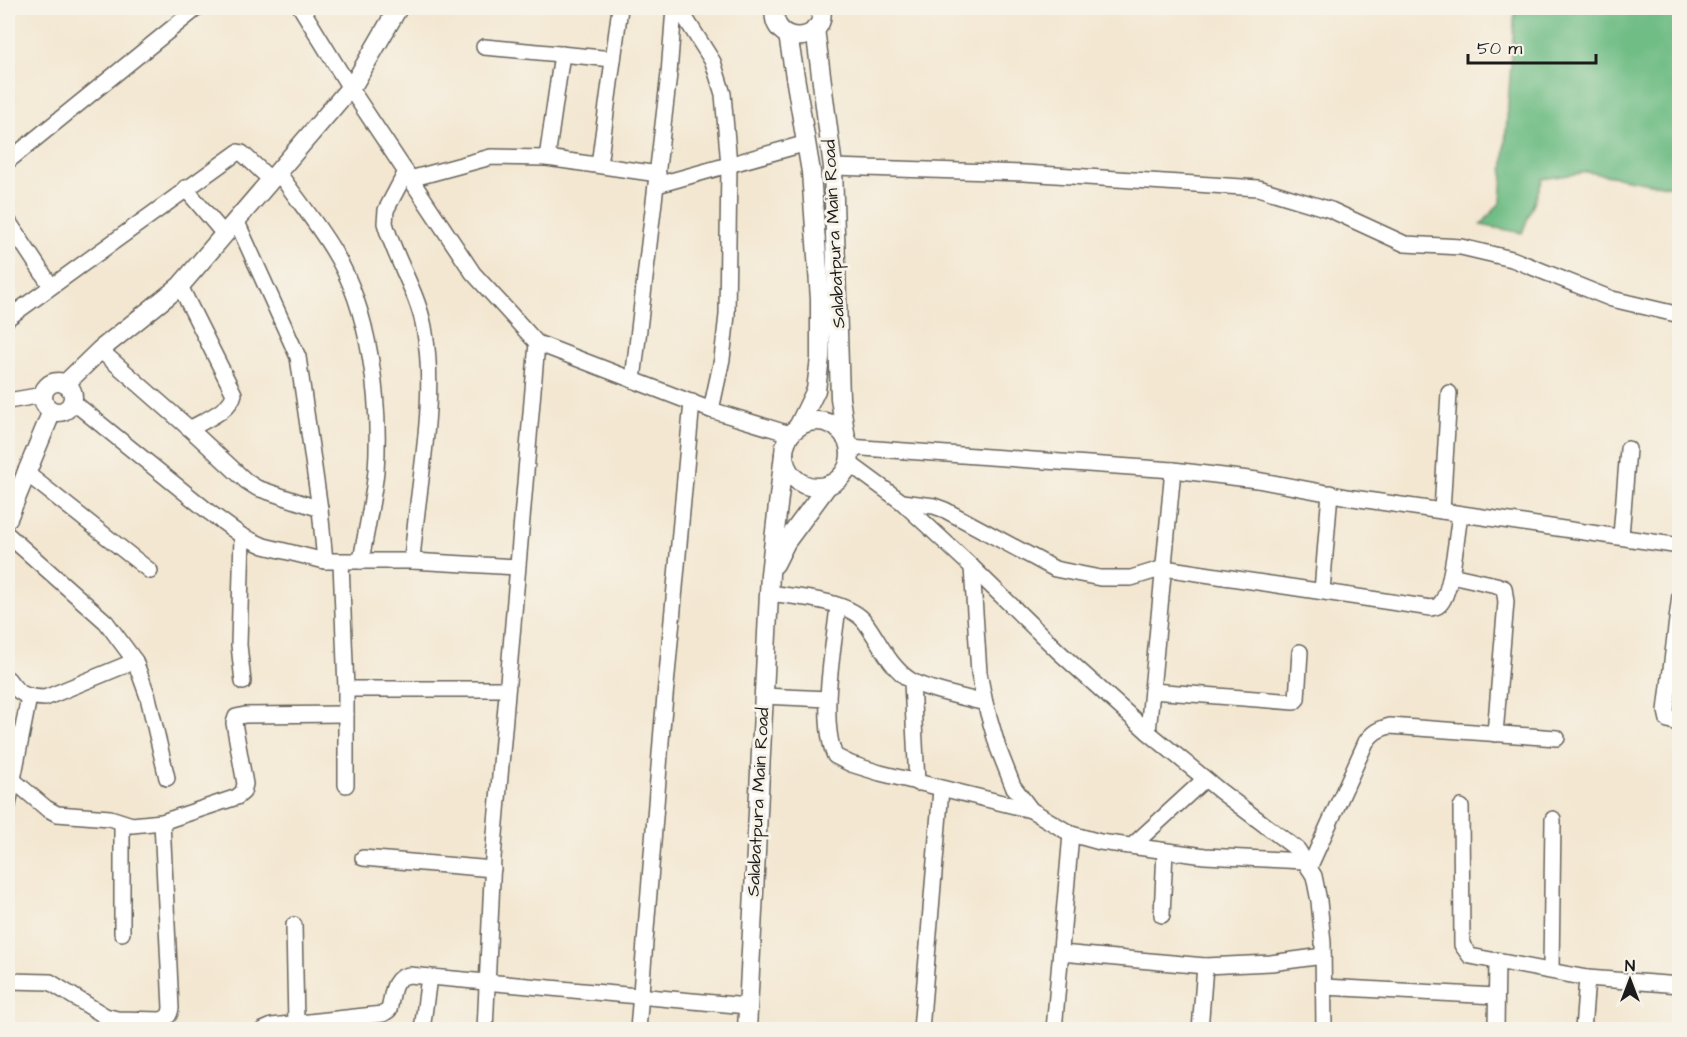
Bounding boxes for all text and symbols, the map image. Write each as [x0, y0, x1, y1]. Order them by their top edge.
scale bar [1468, 27, 1596, 65]
text: 50 m [1477, 36, 1522, 61]
street label: Salabatpura Main Road [817, 139, 851, 329]
street label: Salabatpura Main Road [741, 707, 775, 897]
north arrow [1600, 950, 1660, 1010]
text: N [1625, 955, 1635, 977]

